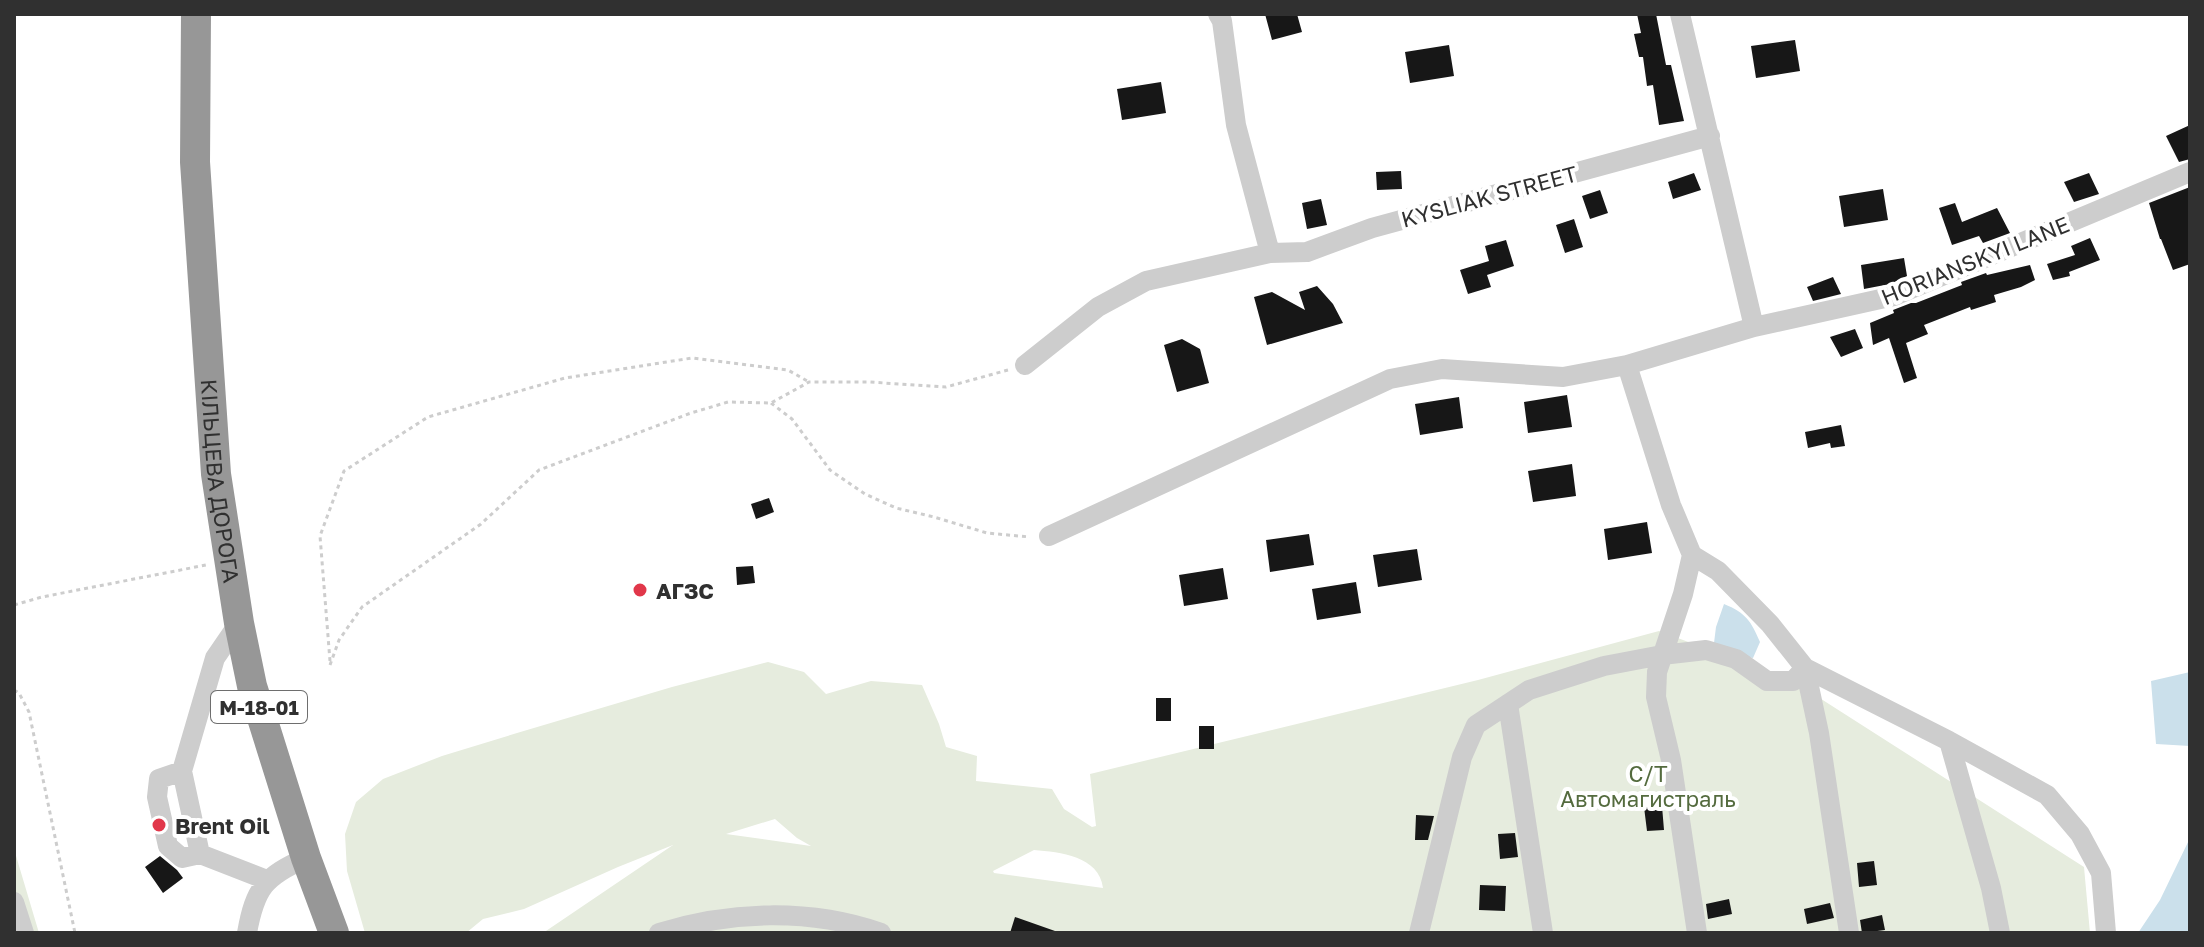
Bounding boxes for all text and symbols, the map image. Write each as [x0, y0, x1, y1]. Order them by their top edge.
street label: KYSLIAK STREET [1398, 159, 1580, 232]
street label: HORIANSKYI LANE [1877, 210, 2073, 310]
street label: КІЛЬЦЕВА ДОРОГА [196, 378, 246, 585]
place label: АГЗС [656, 577, 714, 604]
marker: АГЗС [631, 581, 649, 599]
road number: М-18-01 [211, 691, 307, 723]
park label: С/Т Автомагистраль [1560, 760, 1736, 812]
place label: Brent Oil [175, 812, 270, 839]
marker: Brent Oil [150, 816, 168, 834]

